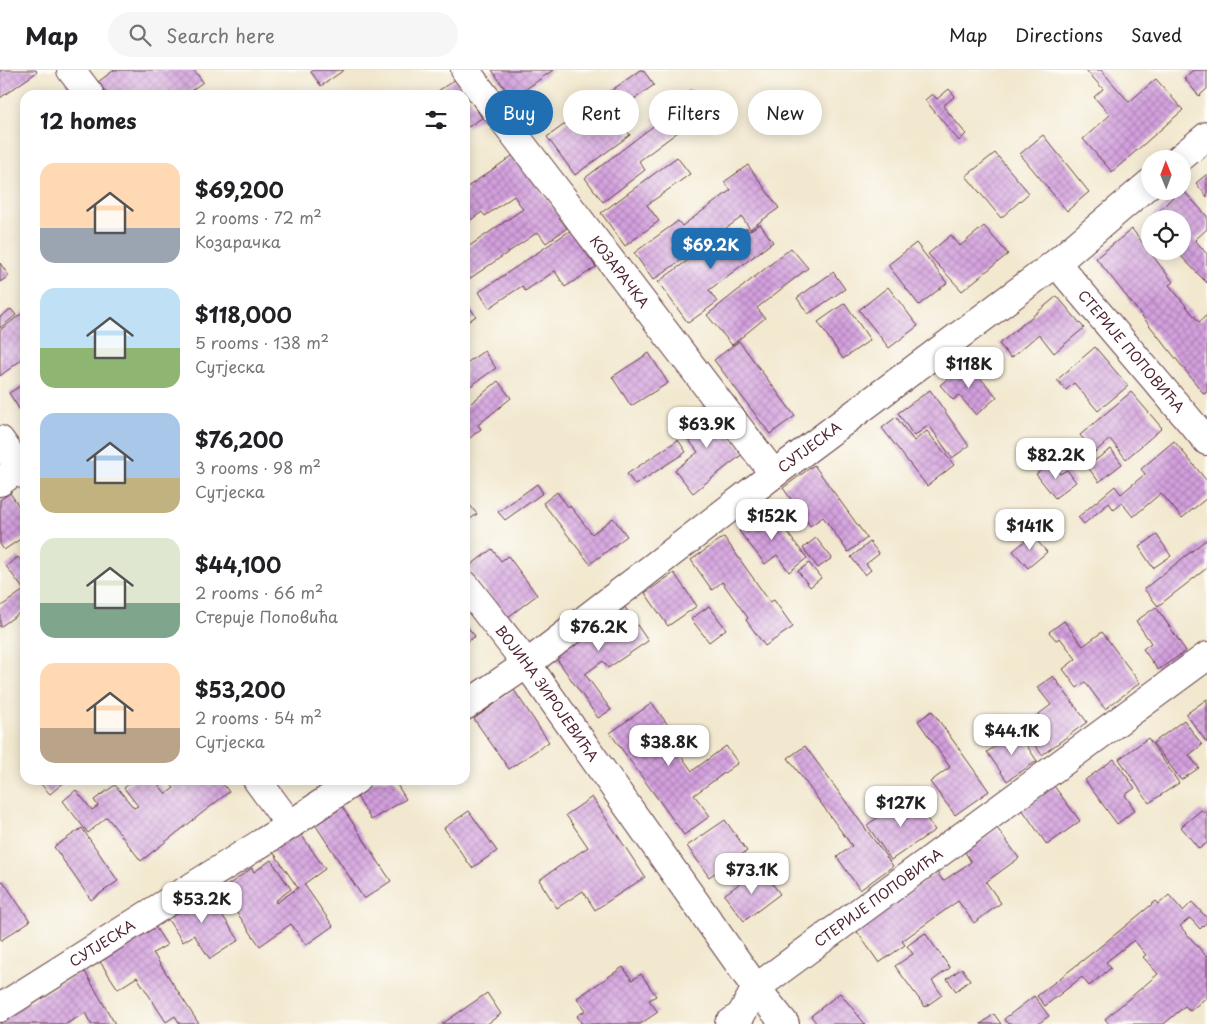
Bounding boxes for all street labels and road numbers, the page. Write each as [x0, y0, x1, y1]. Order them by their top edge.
street label: КОЗАРАЧКА [585, 231, 655, 312]
street label: СТЕРИЈЕ ПОПОВИЋА [1073, 285, 1190, 417]
street label: СУТЈЕСКА [773, 416, 846, 478]
street label: ВОЈИНА ЗИРОЈЕВИЋА [490, 621, 604, 766]
street label: СТЕРИЈЕ ПОПОВИЋА [810, 843, 947, 952]
street label: СУТЈЕСКА [65, 914, 139, 972]

